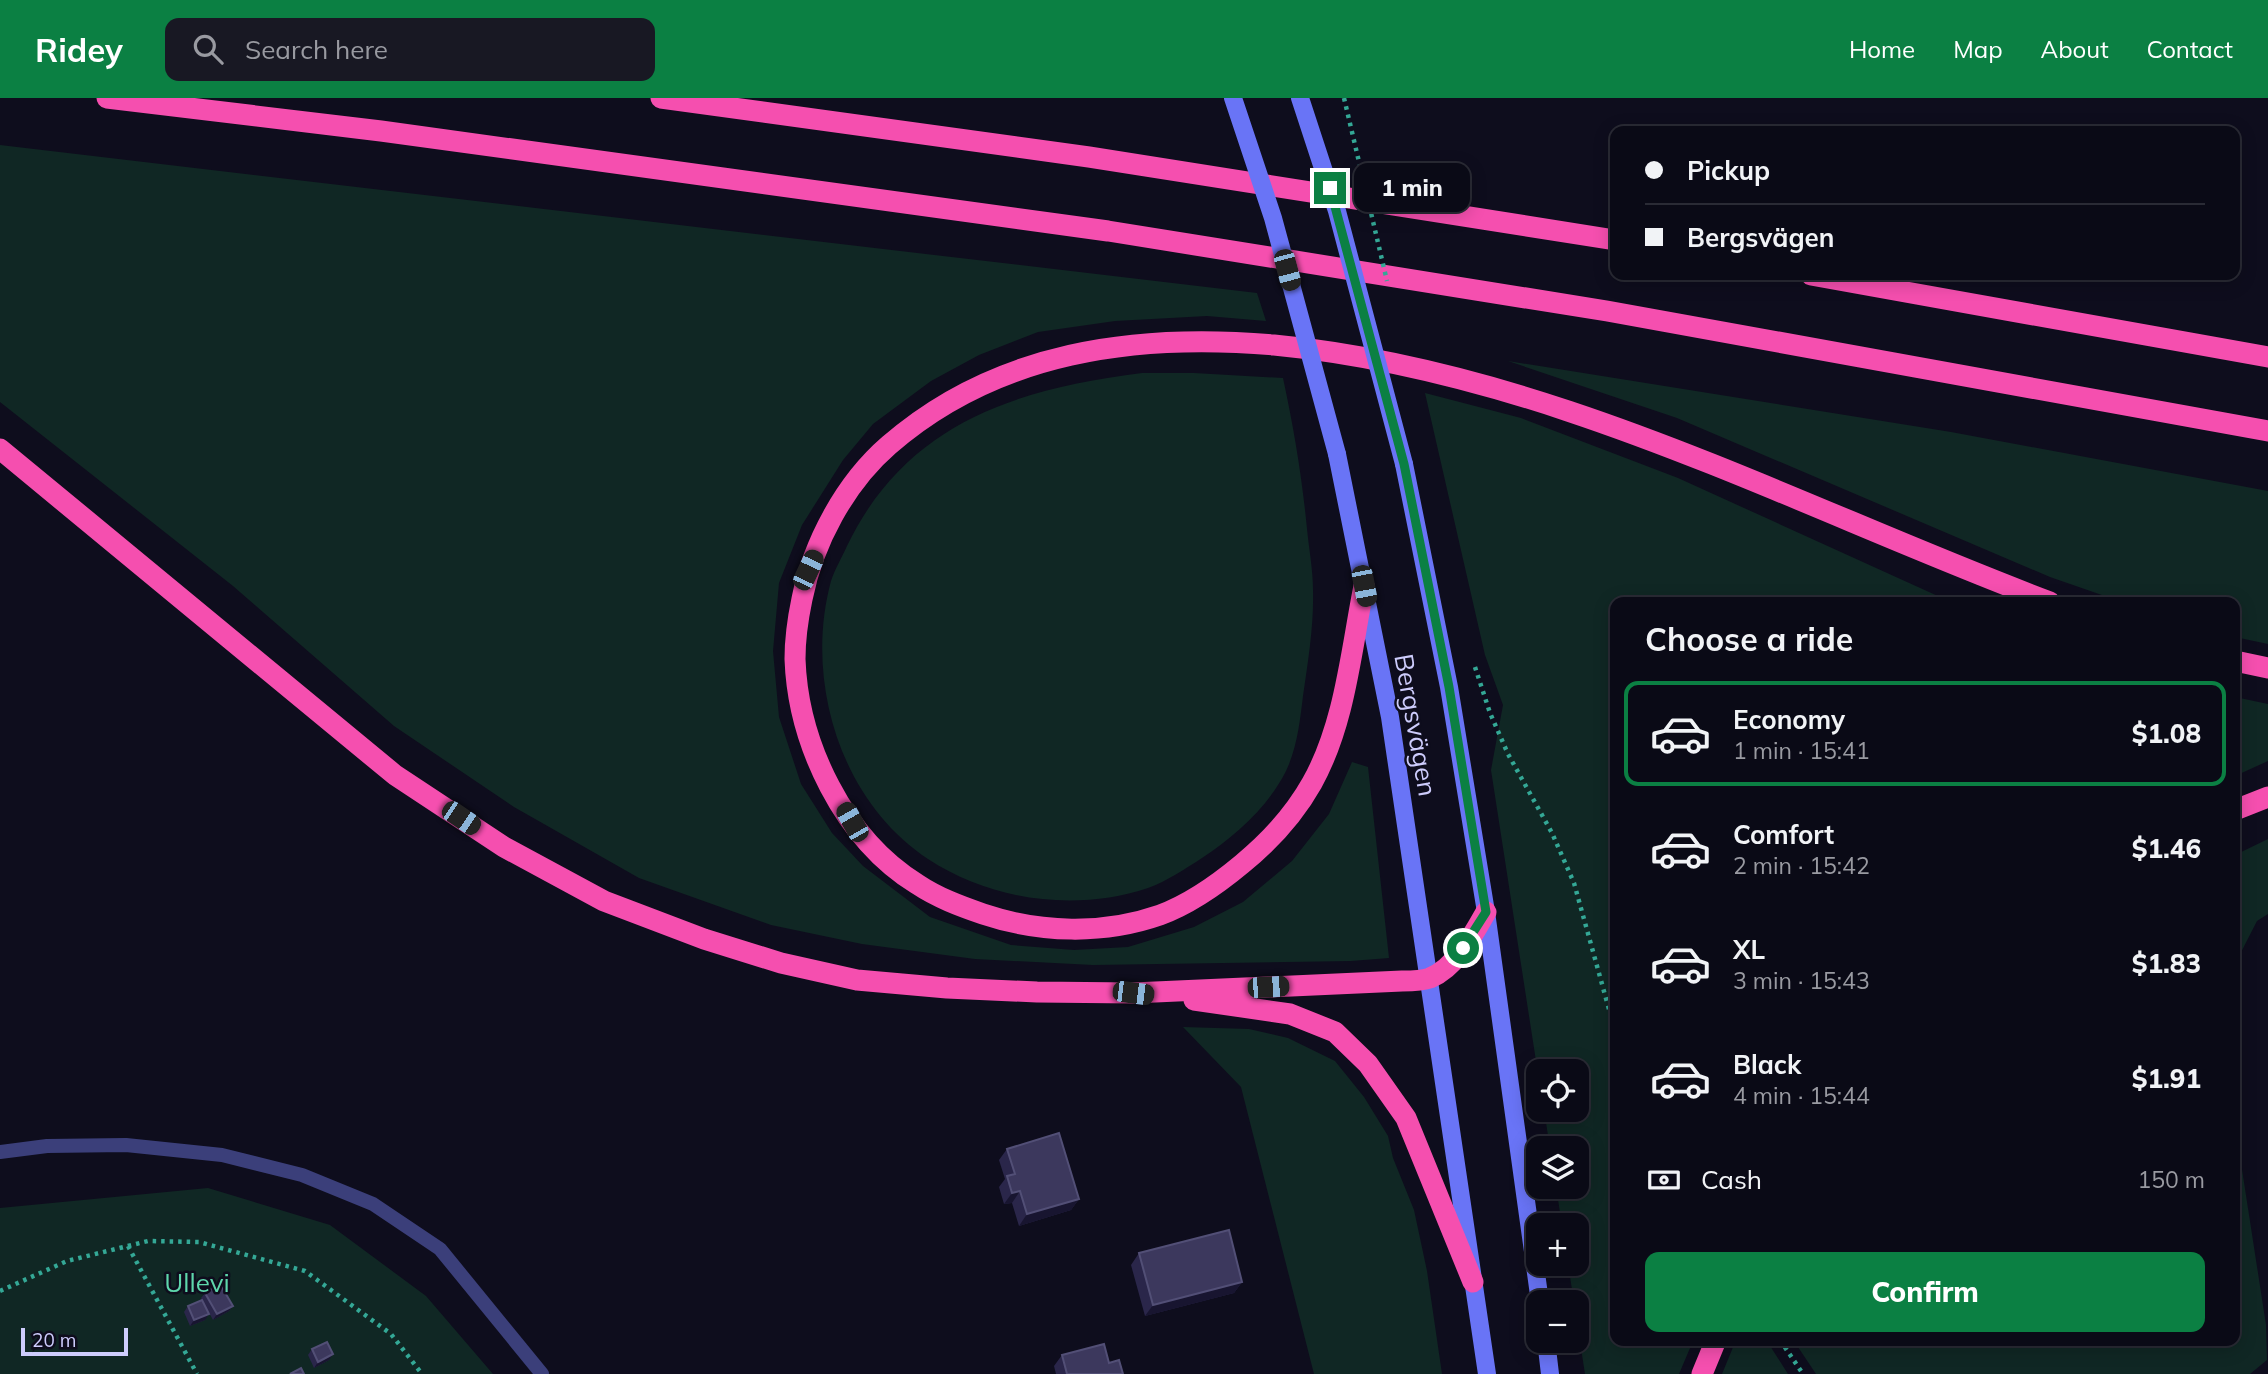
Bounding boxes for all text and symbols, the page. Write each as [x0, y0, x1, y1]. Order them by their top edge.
search box [165, 18, 655, 81]
text: Ridey [35, 29, 123, 70]
icon: search [189, 30, 227, 68]
text: Search here [245, 33, 388, 66]
text: Home [1849, 34, 1915, 64]
text: Map [1953, 34, 2003, 64]
text: About [2041, 34, 2109, 64]
text: Contact [2147, 34, 2233, 64]
text: Pickup [1687, 154, 1770, 187]
callout: 1 min [1354, 164, 1470, 212]
route end [1314, 172, 1346, 204]
text: 1 min [1381, 173, 1443, 202]
text: Bergsvägen [1687, 221, 1835, 254]
car [1272, 247, 1303, 293]
car [790, 547, 827, 593]
car [1350, 563, 1379, 609]
text: Choose a ride [1645, 619, 1853, 659]
street label: Bergsvägen [1387, 651, 1445, 799]
icon: car [1649, 702, 1712, 765]
text: Economy [1733, 703, 1845, 736]
text: $1.08 [2132, 717, 2201, 750]
text: 1 min · 15:41 [1733, 736, 1870, 765]
car [438, 798, 485, 838]
car [833, 799, 872, 845]
icon: car [1649, 817, 1712, 880]
text: Comfort [1733, 818, 1834, 851]
text: $1.46 [2132, 832, 2201, 865]
text: 2 min · 15:42 [1733, 851, 1870, 880]
route start [1447, 932, 1479, 964]
icon: car [1649, 932, 1712, 995]
text: XL [1733, 933, 1765, 966]
text: $1.83 [2132, 947, 2201, 980]
text: 3 min · 15:43 [1733, 966, 1870, 995]
car [1247, 975, 1290, 999]
car [1111, 980, 1156, 1006]
icon: car [1649, 1047, 1712, 1110]
text: Black [1733, 1048, 1801, 1081]
map controls [1526, 1059, 1589, 1353]
button: locate [1526, 1059, 1589, 1122]
text: $1.91 [2132, 1062, 2201, 1095]
text: 4 min · 15:44 [1733, 1081, 1870, 1110]
button: layers [1526, 1136, 1589, 1199]
icon: cash [1645, 1161, 1683, 1199]
text: Cash [1701, 1163, 1762, 1196]
text: 150 m [2137, 1165, 2205, 1194]
button: + [1526, 1213, 1589, 1276]
button: Confirm [1645, 1252, 2205, 1332]
park label: Ullevi [164, 1266, 230, 1299]
button: − [1526, 1290, 1589, 1353]
scale bar [21, 1325, 128, 1357]
text: 20 m [32, 1328, 76, 1352]

